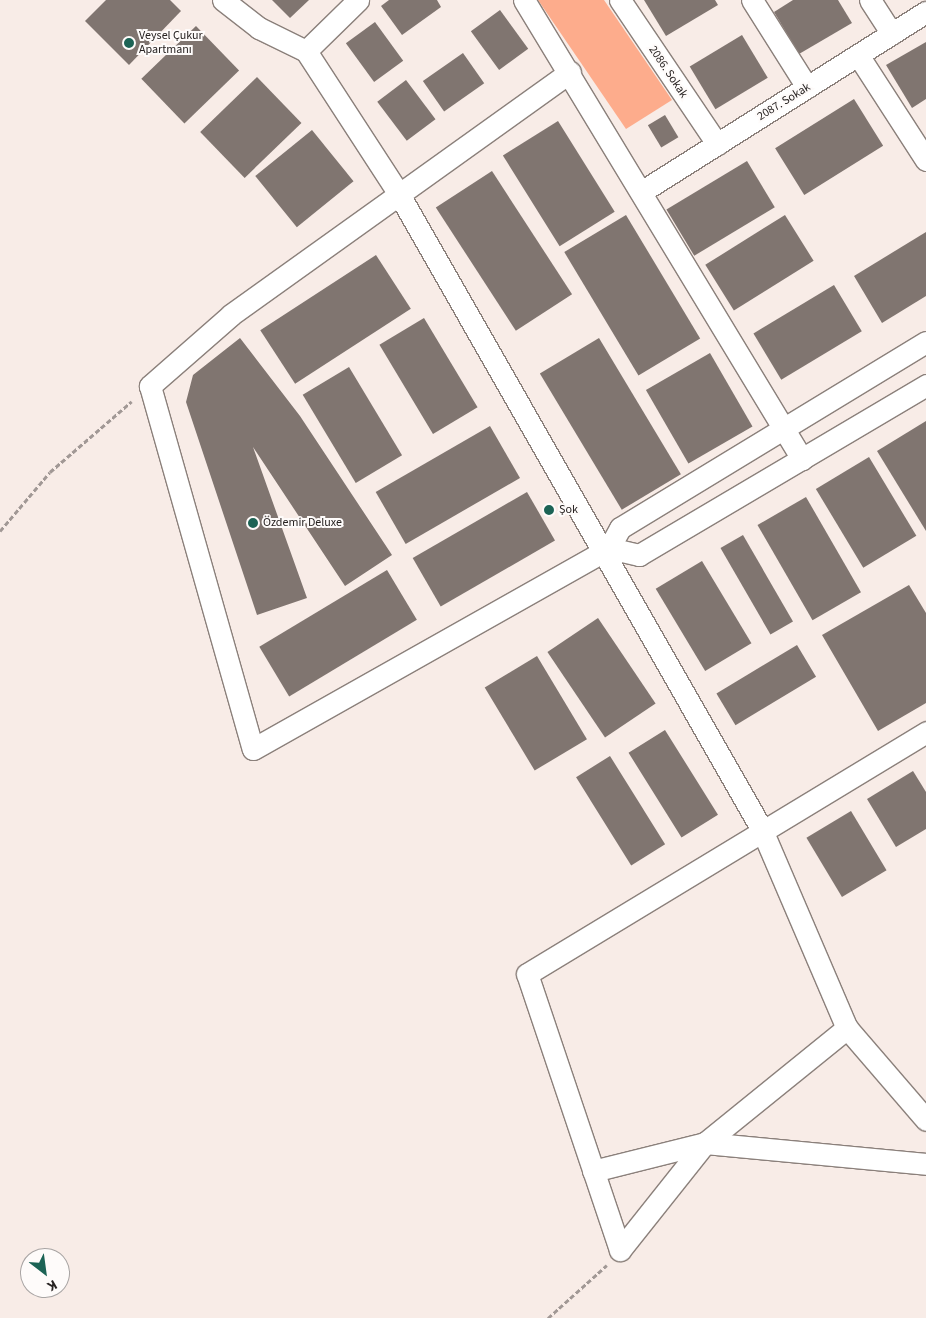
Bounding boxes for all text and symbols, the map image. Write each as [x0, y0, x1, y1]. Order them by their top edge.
place label: Veysel Çukur Apartmanı [139, 29, 203, 57]
marker: Veysel Çukur Apartmanı [123, 37, 135, 49]
street label: 2086. Sokak [645, 43, 691, 101]
street label: 2087. Sokak [755, 80, 813, 124]
place label: Şok [559, 503, 578, 517]
marker: Şok [543, 504, 555, 516]
place label: Özdemir Deluxe [263, 516, 342, 530]
marker: Özdemir Deluxe [247, 517, 259, 529]
north arrow [20, 1248, 70, 1298]
text: K [43, 1274, 61, 1296]

